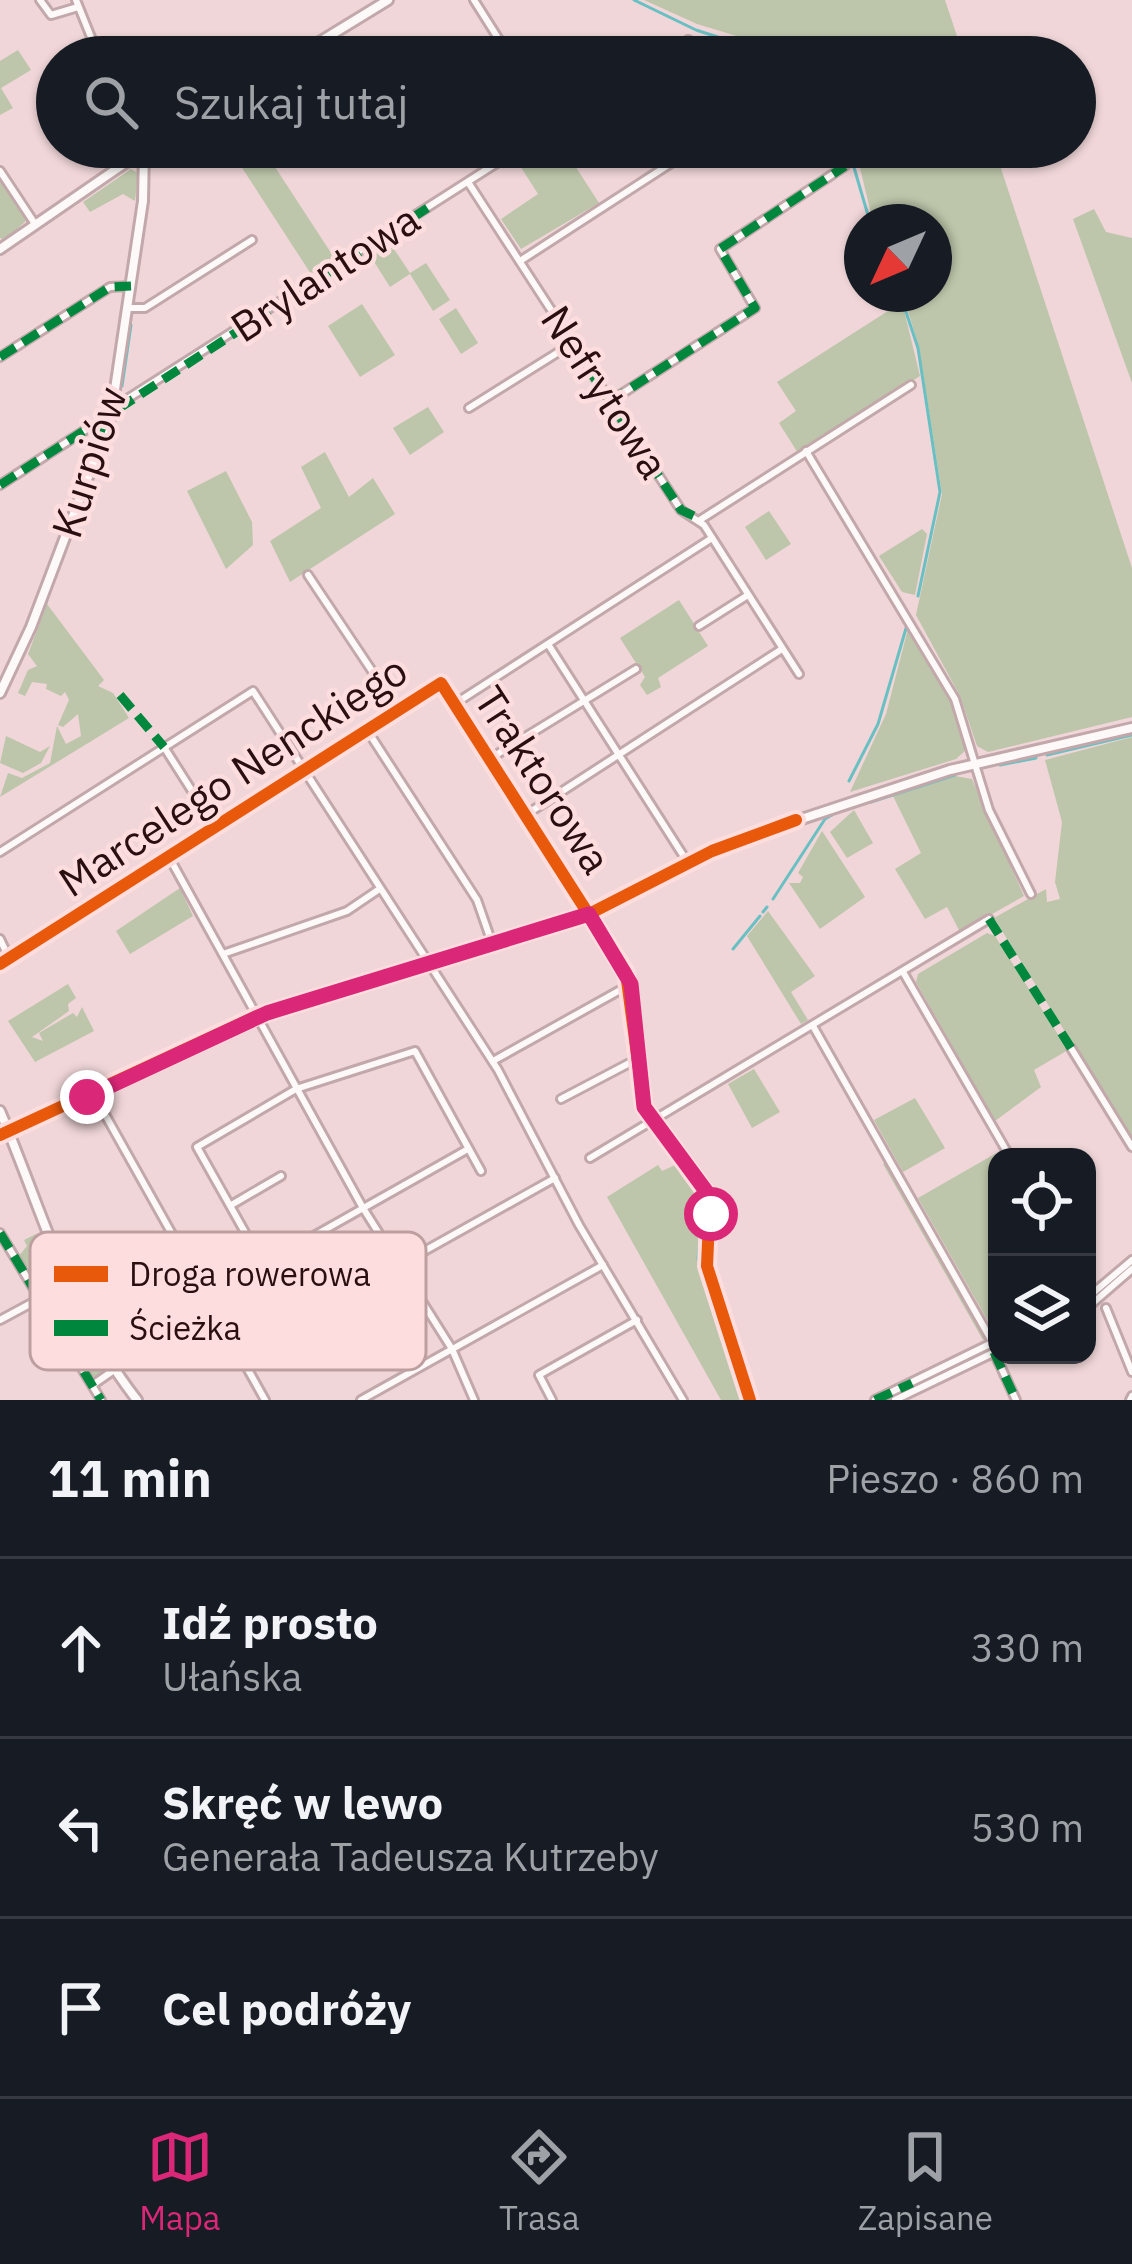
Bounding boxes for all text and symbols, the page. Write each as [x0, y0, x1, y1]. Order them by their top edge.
search box [36, 36, 1096, 168]
icon: search [78, 69, 144, 135]
text: Szukaj tutaj [174, 73, 408, 131]
street label: Brylantowa [220, 191, 429, 354]
north arrow [844, 204, 952, 312]
street label: Nefrytowa [529, 295, 682, 489]
street label: Kurpiów [38, 379, 139, 544]
street label: Marcelego Nenckiego [48, 642, 417, 909]
street label: Traktorowa [463, 676, 624, 884]
route end [60, 1070, 114, 1124]
map controls [988, 1148, 1096, 1364]
button: locate [988, 1148, 1096, 1256]
route start [684, 1187, 738, 1241]
legend [30, 1232, 426, 1370]
text: Droga rowerowa [129, 1252, 371, 1295]
button: layers [988, 1256, 1096, 1364]
text: Ścieżka [129, 1306, 241, 1349]
text: 11 min [48, 1445, 212, 1511]
text: Pieszo · 860 m [826, 1453, 1084, 1504]
text: Idź prosto [162, 1593, 378, 1651]
icon: ahead [48, 1615, 114, 1681]
text: 330 m [971, 1622, 1084, 1673]
text: Ułańska [162, 1651, 302, 1702]
text: Skręć w lewo [162, 1773, 443, 1831]
icon: left [48, 1795, 114, 1861]
text: 530 m [971, 1802, 1084, 1853]
text: Generała Tadeusza Kutrzeby [162, 1831, 659, 1882]
icon: arrive [48, 1975, 114, 2041]
text: Cel podróży [162, 1979, 411, 2037]
tab: Mapa [139, 2124, 220, 2239]
tab: Trasa [499, 2124, 580, 2239]
tab: Zapisane [858, 2124, 993, 2239]

